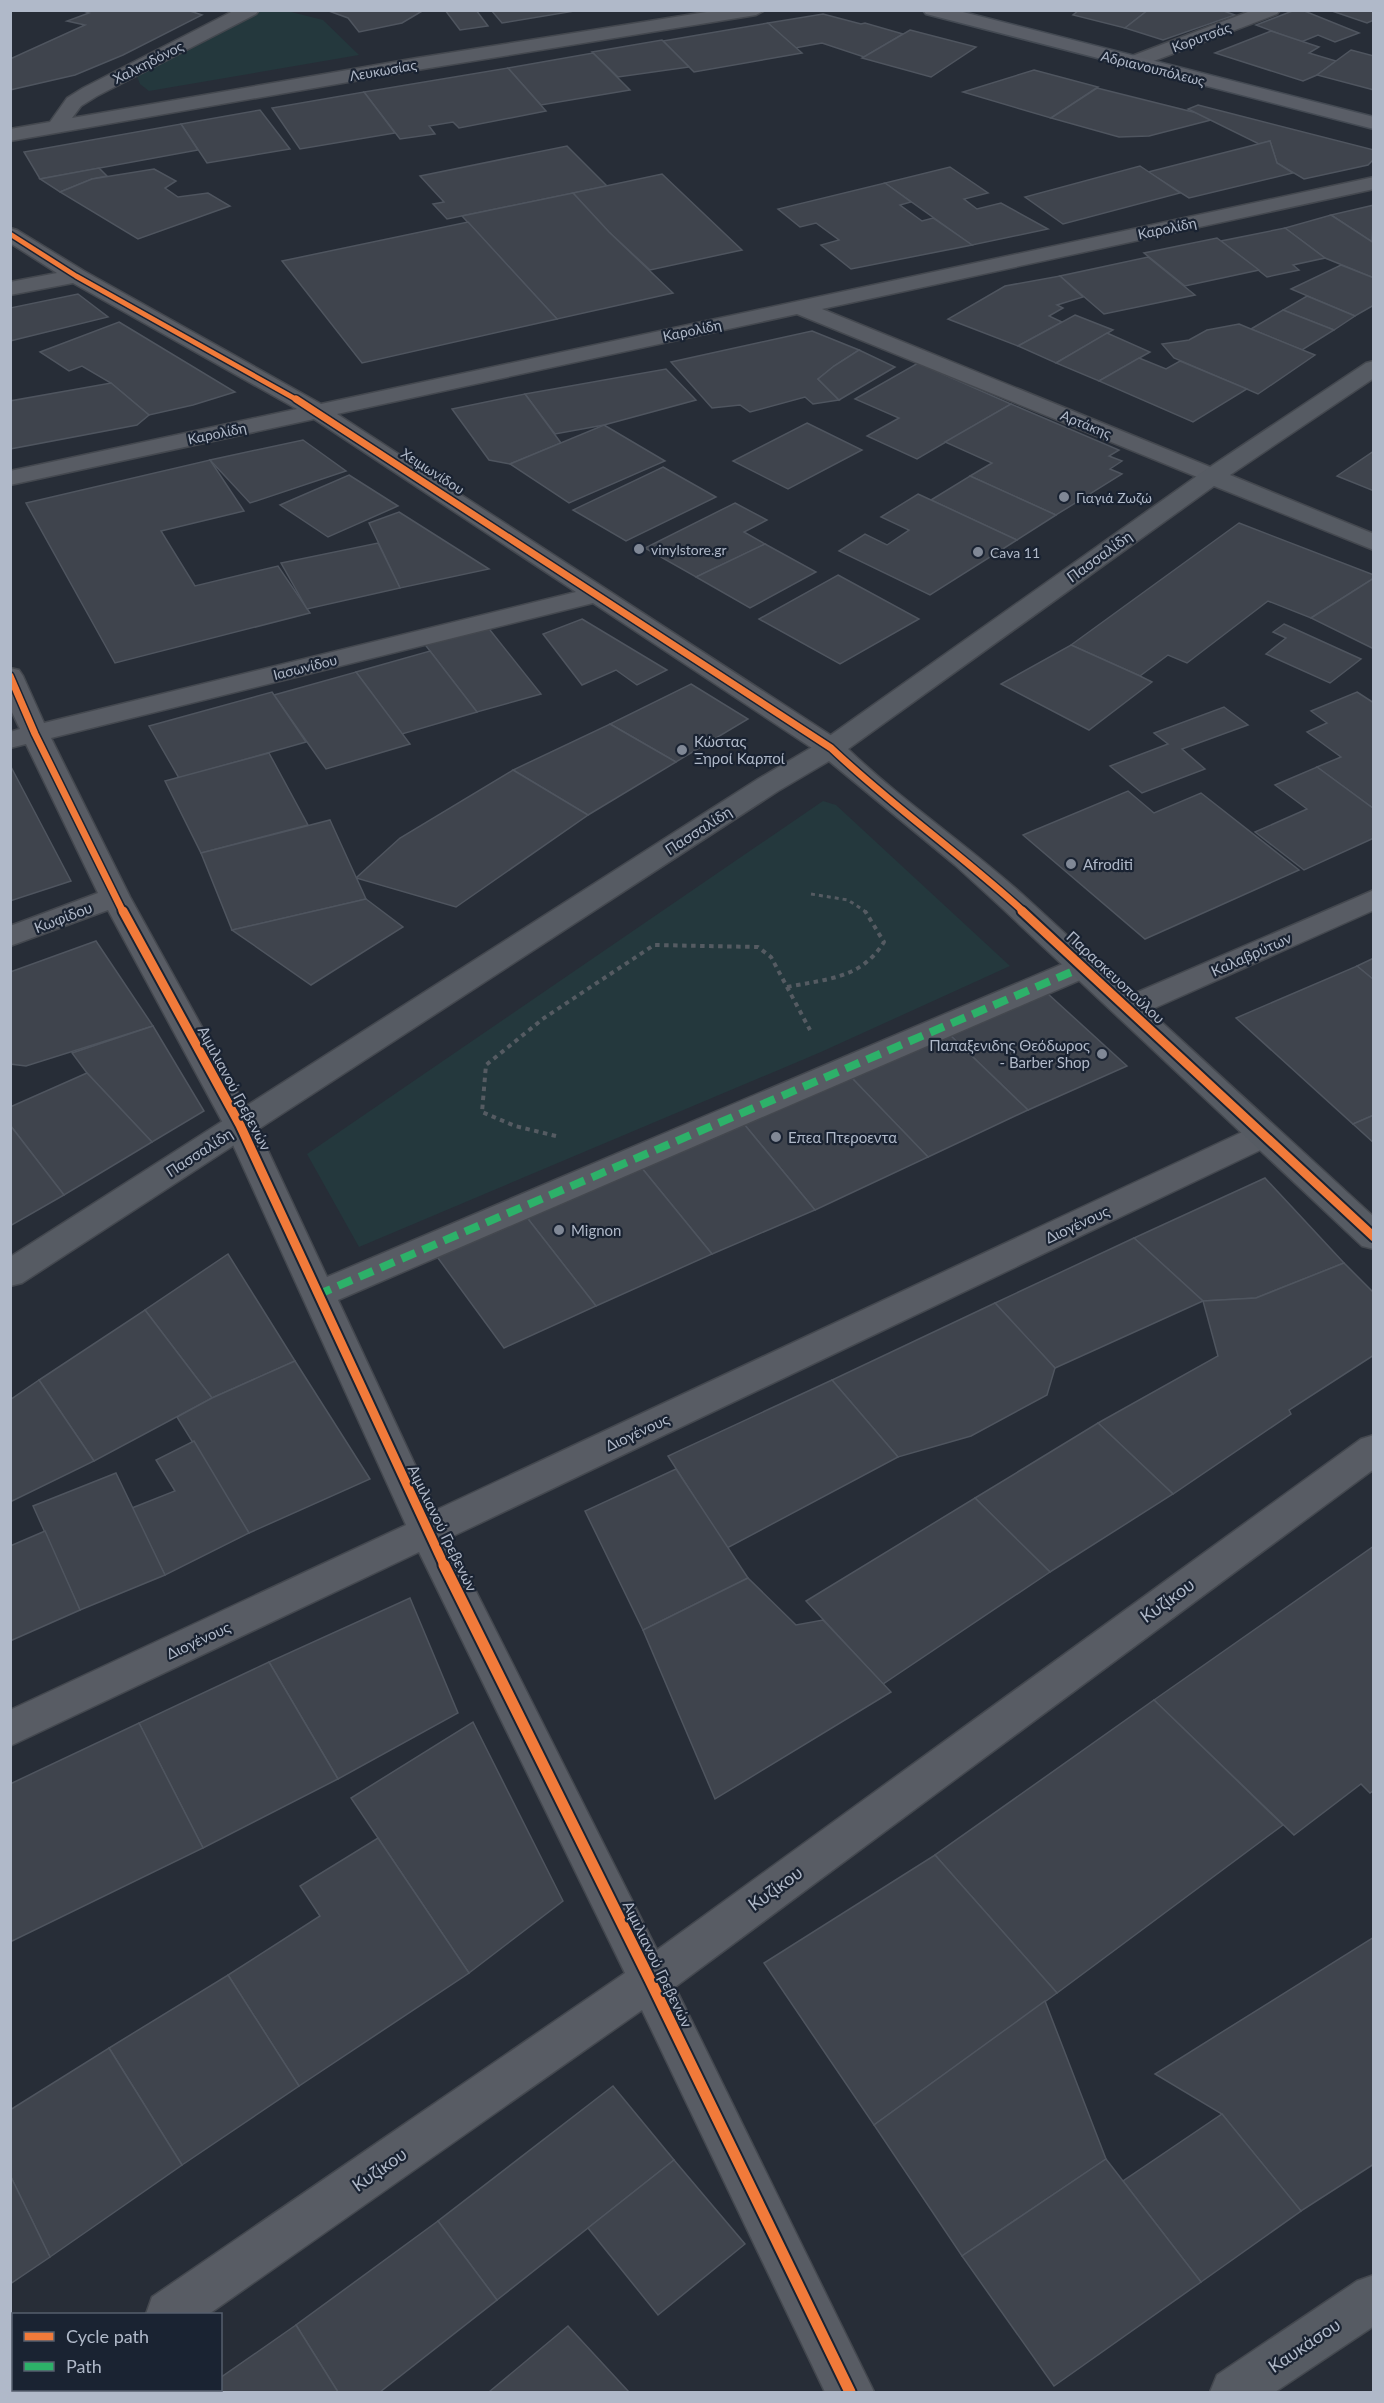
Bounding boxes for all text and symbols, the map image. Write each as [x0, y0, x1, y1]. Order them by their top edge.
street label: Κορυτσάς [1169, 18, 1233, 56]
street label: Χαλκηδόνος [110, 37, 186, 87]
street label: Αδριανουπόλεως [1099, 47, 1207, 89]
street label: Λευκωσίας [348, 56, 418, 84]
street label: Καρολίδη [1136, 213, 1198, 243]
street label: Καρολίδη [661, 315, 723, 345]
street label: Αρτάκης [1058, 406, 1114, 442]
street label: Καρολίδη [186, 418, 248, 448]
street label: Χειμωνίδου [398, 444, 468, 498]
place label: Γιαγιά Ζωζώ [1076, 489, 1152, 506]
marker: Γιαγιά Ζωζώ [1057, 490, 1071, 504]
street label: Πασσαλίδη [1063, 526, 1135, 586]
place label: vinylstore.gr [651, 541, 727, 558]
marker: vinylstore.gr [632, 542, 646, 556]
place label: Cava 11 [990, 544, 1040, 561]
marker: Cava 11 [971, 545, 985, 559]
street label: Ιασωνίδου [271, 651, 339, 683]
place label: Κώστας Ξηροί Καρποί [694, 732, 785, 767]
marker: Κώστας Ξηροί Καρποί [675, 743, 689, 757]
street label: Πασσαλίδη [661, 802, 735, 858]
place label: Afroditi [1083, 855, 1133, 873]
marker: Afroditi [1064, 857, 1078, 871]
street label: Κωφίδου [31, 898, 95, 936]
street label: Παρασκευοπούλου [1063, 927, 1169, 1027]
street label: Καλαβρύτων [1208, 928, 1294, 980]
street label: Αιμιλιανού Γρεβενών [195, 1023, 276, 1154]
place label: Παπαξενιδης Θεόδωρος - Barber Shop [929, 1036, 1090, 1071]
marker: Παπαξενιδης Θεόδωρος - Barber Shop [1095, 1047, 1109, 1061]
street label: Πασσαλίδη [162, 1124, 236, 1180]
place label: Επεα Πτεροεντα [788, 1128, 897, 1146]
marker: Επεα Πτεροεντα [769, 1130, 783, 1144]
street label: Διογένους [1042, 1201, 1112, 1247]
place label: Mignon [571, 1221, 621, 1239]
marker: Mignon [552, 1223, 566, 1237]
street label: Διογένους [602, 1409, 672, 1455]
street label: Αιμιλιανού Γρεβενών [405, 1462, 482, 1594]
street label: Κυζίκου [1135, 1573, 1199, 1627]
street label: Διογένους [163, 1617, 233, 1663]
street label: Κυζίκου [743, 1861, 807, 1915]
street label: Αιμιλιανού Γρεβενών [620, 1898, 697, 2030]
street label: Κυζίκου [347, 2142, 411, 2196]
legend [12, 2313, 222, 2391]
street label: Καυκάσου [1264, 2313, 1344, 2377]
text: Cycle path [66, 2325, 149, 2347]
text: Path [66, 2355, 102, 2377]

